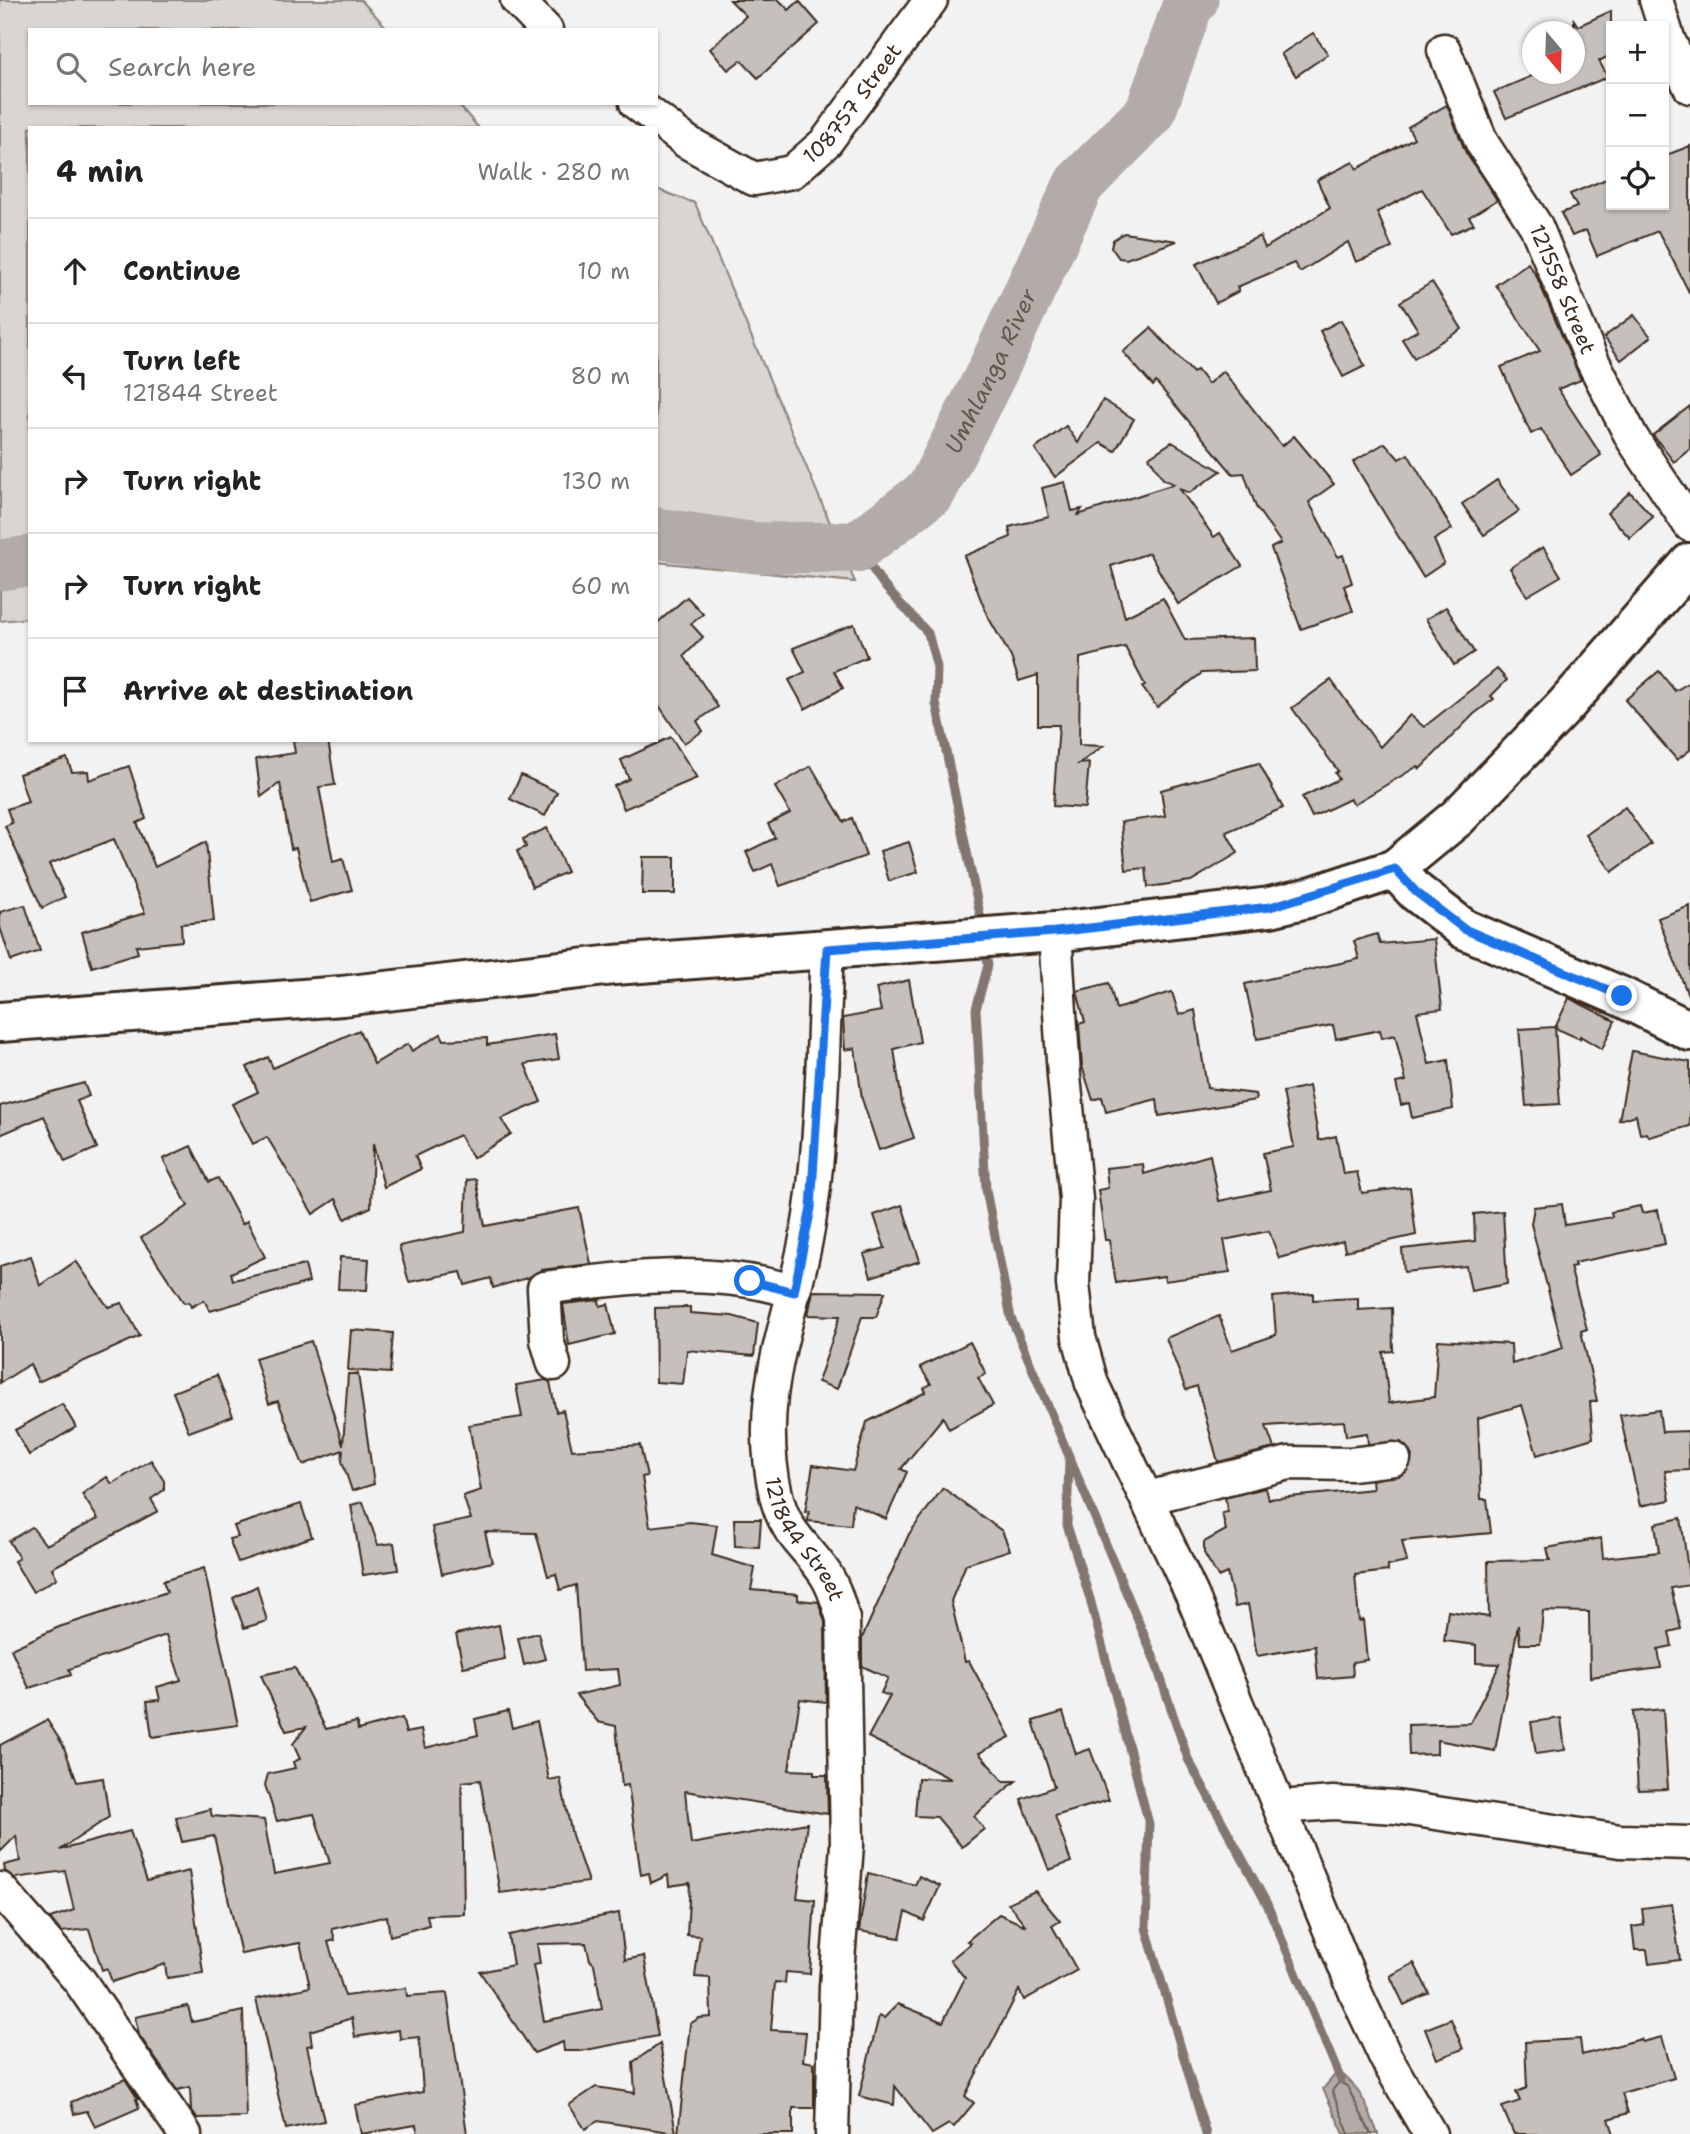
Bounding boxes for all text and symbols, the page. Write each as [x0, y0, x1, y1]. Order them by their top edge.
north arrow [1522, 21, 1585, 84]
map controls [1606, 21, 1669, 210]
button: + [1606, 21, 1669, 84]
search box [28, 28, 658, 105]
street label: 108757 Street [797, 38, 908, 170]
icon: search [52, 48, 90, 86]
text: Search here [108, 49, 257, 84]
button: − [1606, 84, 1669, 147]
button: locate [1606, 147, 1669, 210]
text: 4 min [56, 151, 143, 192]
text: Walk · 280 m [477, 157, 630, 187]
street label: 121558 Street [1523, 220, 1602, 358]
icon: ahead [56, 252, 94, 290]
text: Continue [123, 253, 241, 288]
text: 10 m [577, 256, 630, 286]
water label: Umhlanga River [938, 283, 1044, 459]
text: Turn left [123, 343, 240, 378]
icon: left [56, 357, 94, 395]
text: 80 m [571, 361, 630, 391]
text: 121844 Street [123, 378, 278, 408]
icon: right [56, 462, 94, 500]
text: Turn right [123, 463, 261, 498]
text: 130 m [562, 466, 630, 496]
icon: right [56, 567, 94, 605]
text: Turn right [123, 568, 261, 603]
text: 60 m [571, 571, 630, 601]
icon: arrive [56, 672, 94, 710]
text: Arrive at destination [123, 673, 413, 708]
route end [1606, 980, 1637, 1011]
route start [734, 1265, 765, 1296]
street label: 121844 Street [759, 1474, 851, 1605]

